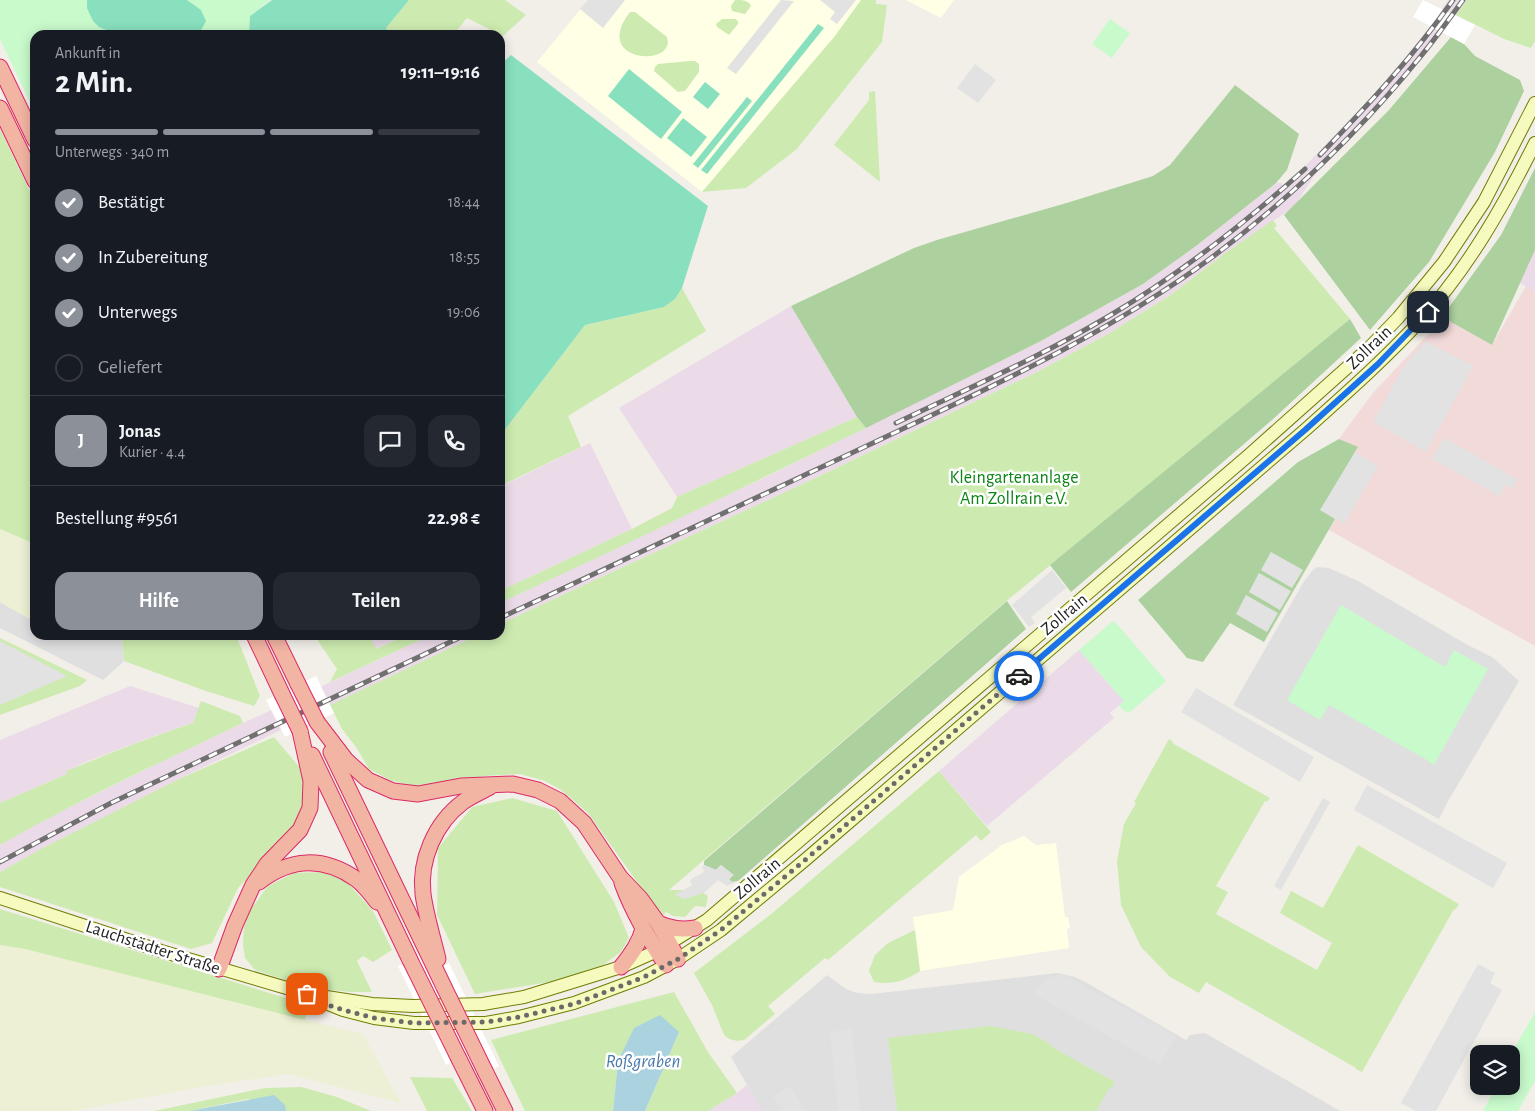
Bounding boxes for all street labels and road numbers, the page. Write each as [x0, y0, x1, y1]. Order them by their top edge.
street label: Zollrain [1344, 322, 1395, 373]
street label: Zollrain [1038, 590, 1091, 639]
street label: Zollrain [731, 854, 784, 903]
street label: Lauchstädter Straße [83, 918, 222, 978]

